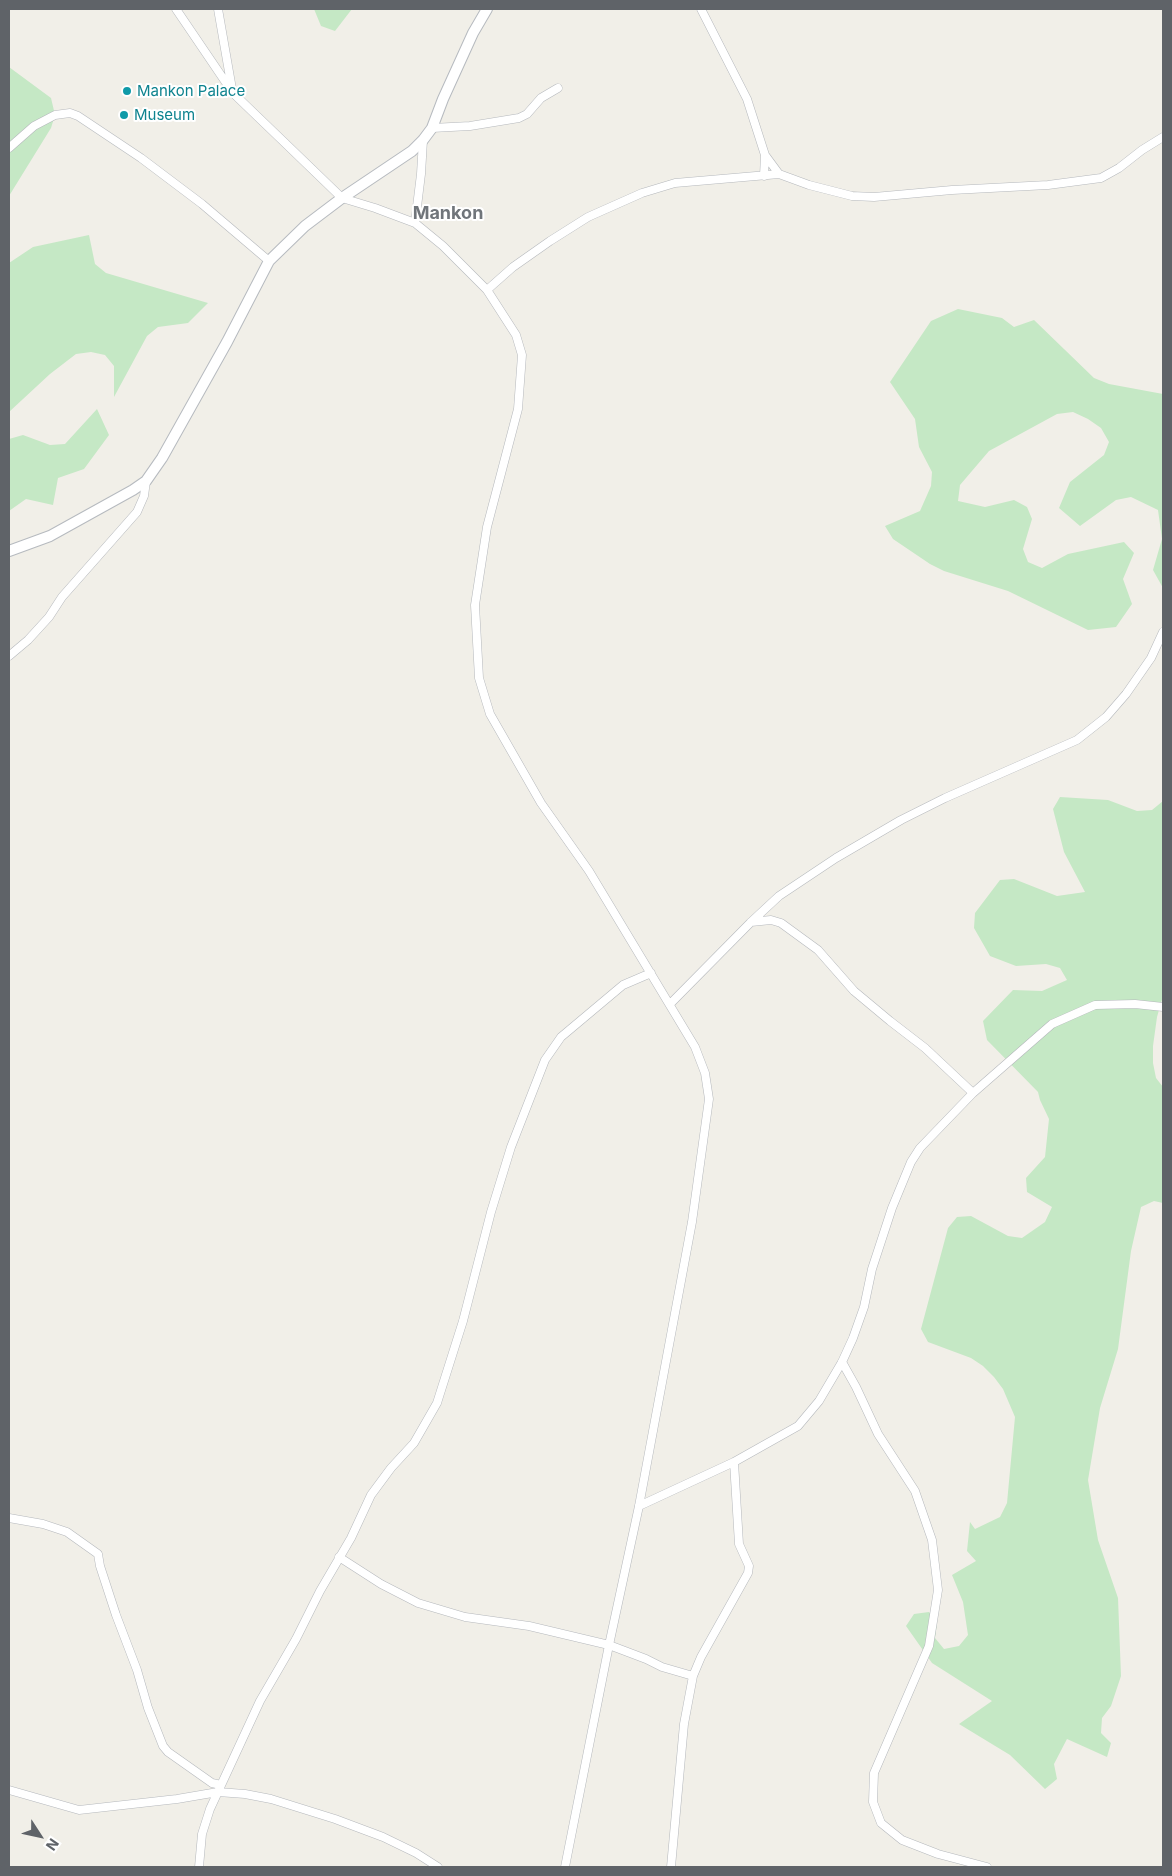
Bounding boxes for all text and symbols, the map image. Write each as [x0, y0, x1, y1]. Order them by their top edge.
place label: Mankon Palace [137, 82, 245, 100]
marker: Mankon Palace [121, 85, 133, 97]
place label: Museum [134, 106, 195, 124]
marker: Museum [118, 109, 130, 121]
district label: Mankon [413, 203, 483, 225]
north arrow [15, 1811, 65, 1861]
text: N [43, 1836, 63, 1854]

